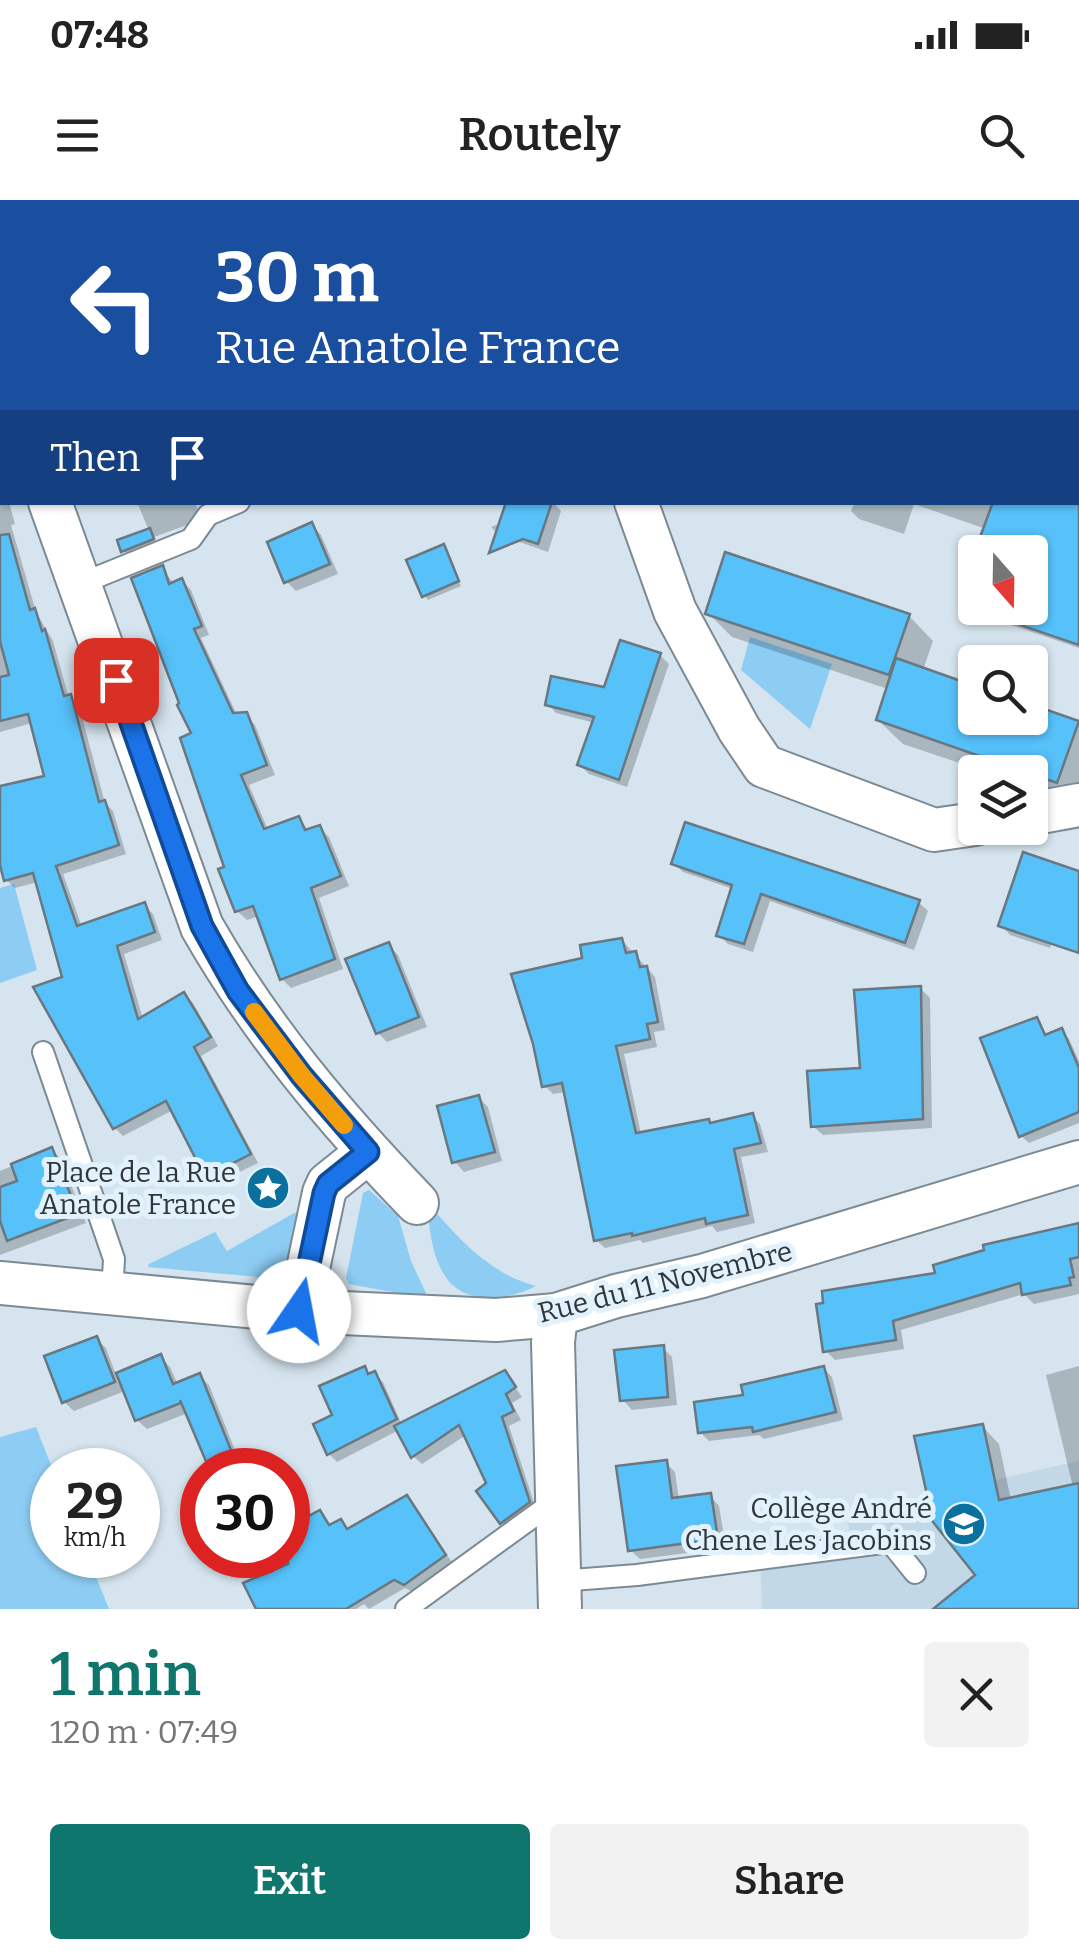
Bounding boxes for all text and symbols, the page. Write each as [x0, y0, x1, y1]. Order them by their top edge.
text: 07:48 [50, 12, 149, 58]
icon: menu [50, 108, 105, 163]
text: Routely [458, 108, 621, 162]
icon: search [974, 108, 1029, 163]
text: 30 m [215, 236, 379, 320]
icon: left [50, 240, 180, 370]
text: Rue Anatole France [215, 321, 621, 375]
icon: arrive [160, 430, 215, 485]
text: Then [50, 435, 140, 481]
north arrow [958, 535, 1048, 625]
map controls [958, 535, 1048, 845]
pin [74, 638, 159, 723]
button: search [958, 645, 1048, 735]
icon: arrive [89, 653, 144, 708]
button: layers [958, 755, 1048, 845]
place label: Place de la Rue Anatole France [40, 1156, 236, 1221]
place icon: Place de la Rue Anatole France [245, 1165, 291, 1211]
street label: Rue du 11 Novembre [534, 1234, 796, 1330]
position arrow [247, 1259, 351, 1363]
speed limit sign: 30 [180, 1448, 310, 1578]
text: 29 [66, 1471, 124, 1531]
place label: Collège André Chene Les Jacobins [684, 1492, 932, 1557]
school or university icon: Collège André Chene Les Jacobins [941, 1501, 987, 1547]
text: km/h [64, 1523, 126, 1553]
text: 1 min [50, 1639, 201, 1711]
button: close [924, 1642, 1029, 1747]
text: 120 m · 07:49 [50, 1713, 238, 1751]
button: Exit [50, 1824, 530, 1939]
button: Share [550, 1824, 1029, 1939]

